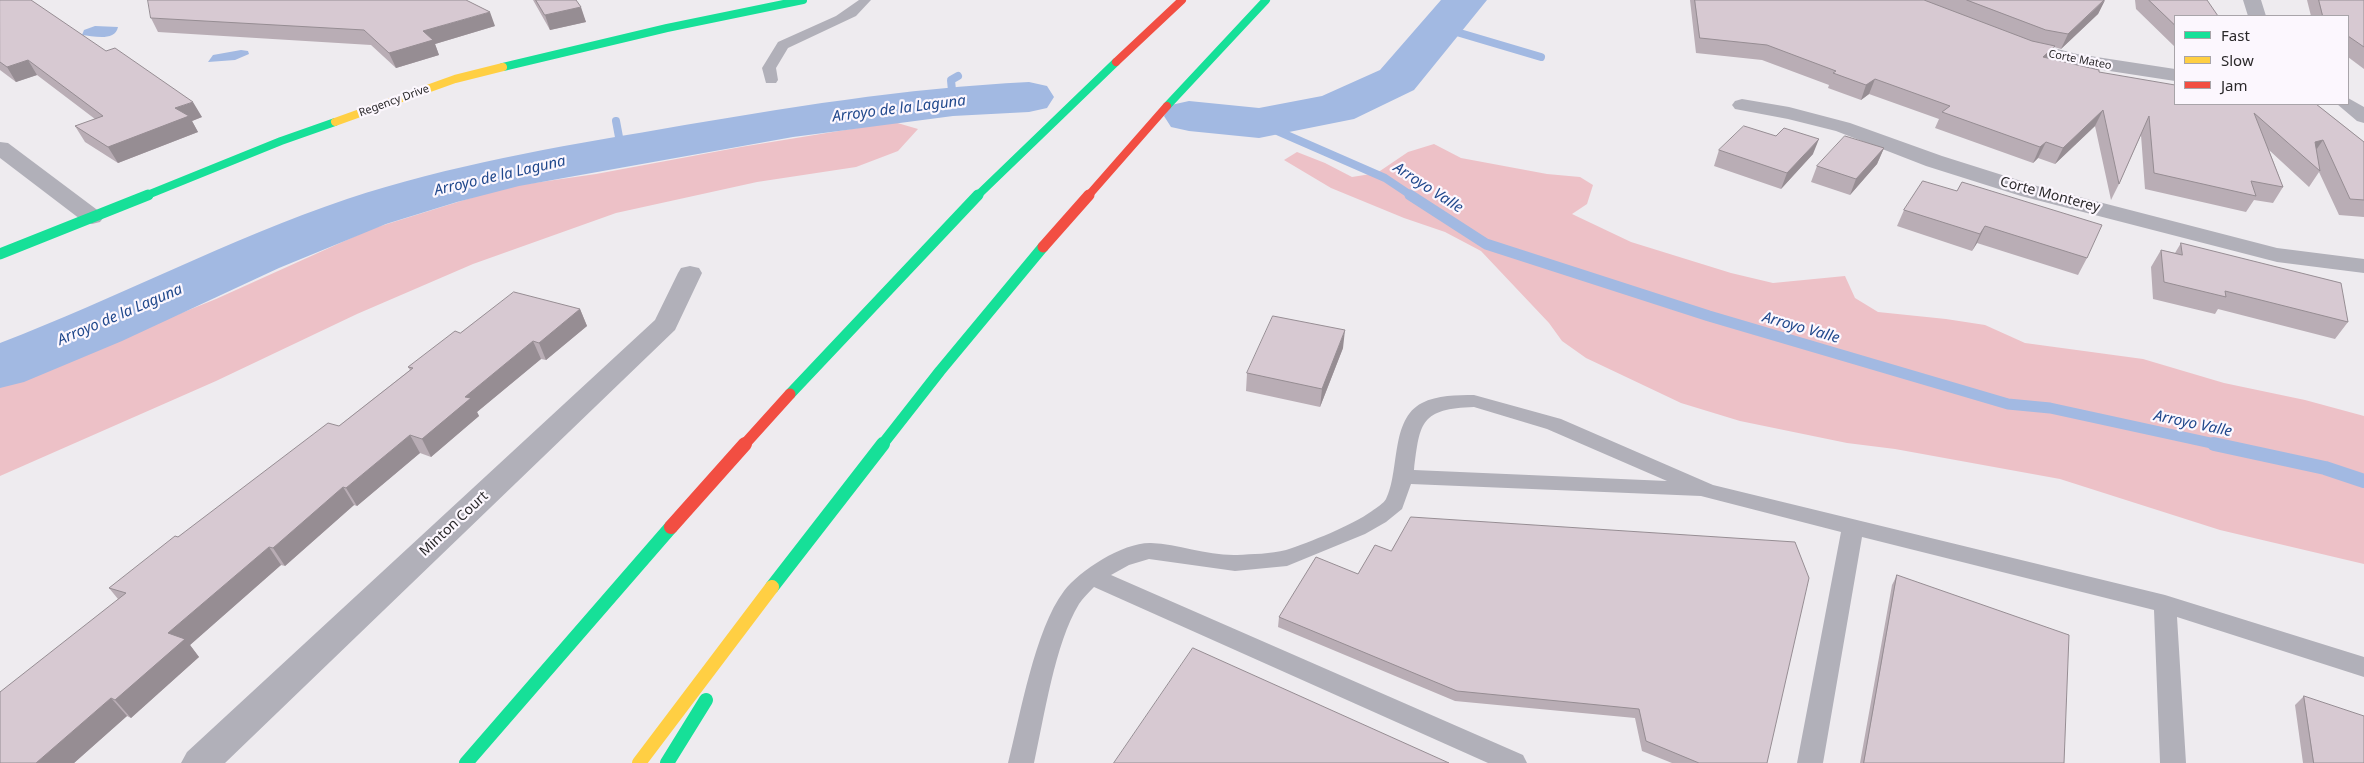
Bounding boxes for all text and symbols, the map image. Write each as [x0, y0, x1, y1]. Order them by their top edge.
legend [2174, 15, 2349, 105]
text: Fast [2221, 25, 2250, 45]
street label: Corte Mateo [2047, 47, 2113, 73]
text: Slow [2221, 50, 2254, 70]
text: Jam [2221, 75, 2248, 95]
street label: Regency Drive [357, 82, 431, 120]
water label: Arroyo de la Laguna [831, 92, 967, 126]
water label: Arroyo de la Laguna [433, 152, 567, 200]
water label: Arroyo Valle [1390, 159, 1466, 217]
street label: Corte Monterey [1998, 174, 2102, 216]
water label: Arroyo de la Laguna [55, 280, 185, 350]
water label: Arroyo Valle [1760, 308, 1842, 348]
water label: Arroyo Valle [2152, 407, 2234, 441]
street label: Minton Court [416, 488, 492, 560]

